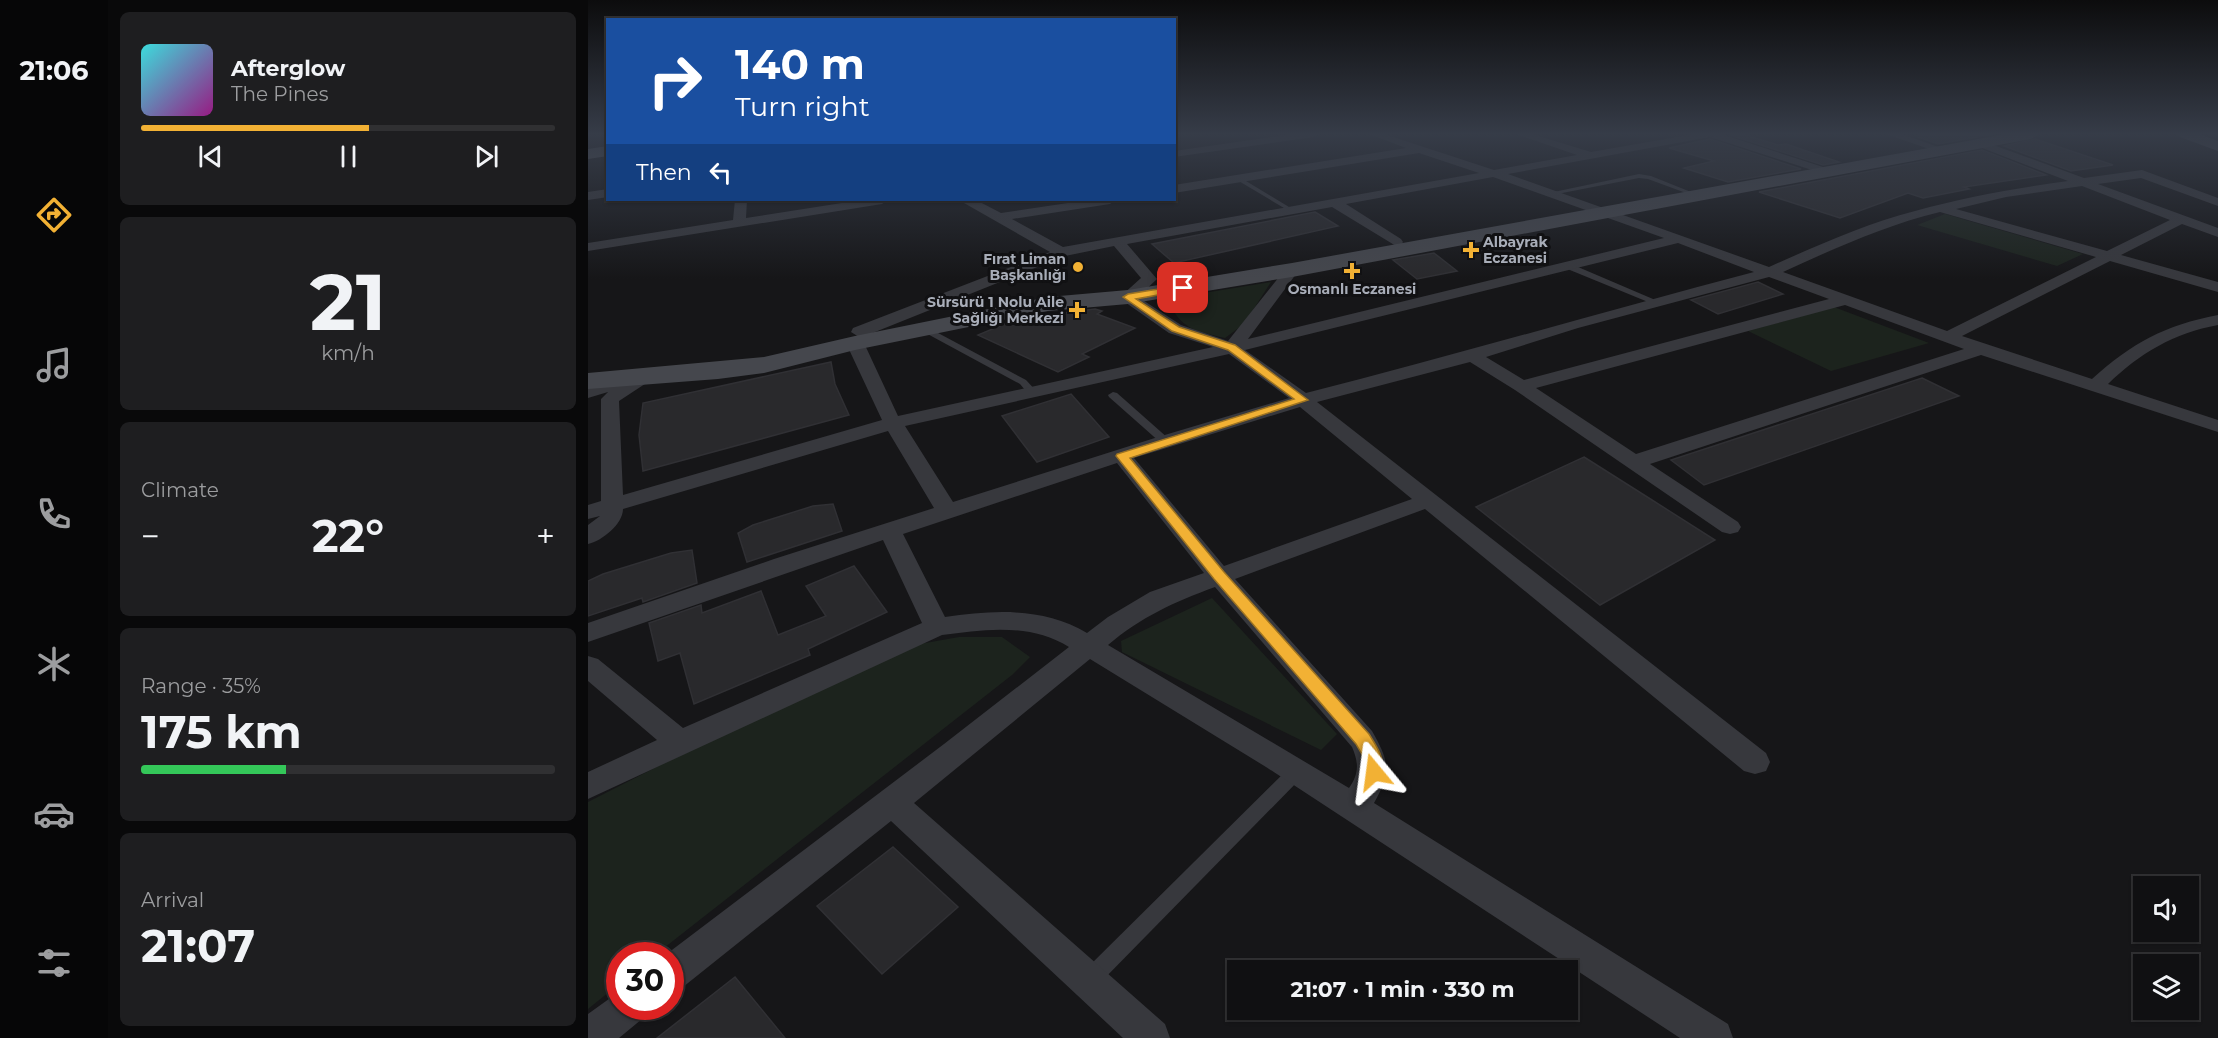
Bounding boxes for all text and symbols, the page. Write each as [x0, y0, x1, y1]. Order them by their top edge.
text: 140 m [735, 38, 865, 90]
icon: right [636, 42, 714, 120]
text: 21:06 [19, 54, 89, 87]
text: Afterglow [231, 55, 345, 82]
text: The Pines [231, 82, 328, 106]
text: Turn right [735, 90, 870, 123]
icon: previous [194, 140, 227, 173]
icon: pause [332, 140, 365, 173]
icon: next [470, 140, 503, 173]
icon: left [704, 156, 737, 189]
text: Then [636, 159, 692, 186]
icon: directions [33, 194, 75, 236]
place label: Albayrak Eczanesi [1482, 233, 1548, 267]
marker: Albayrak Eczanesi [1464, 243, 1478, 257]
place label: Fırat Liman Başkanlığı [983, 250, 1066, 284]
text: 21 [310, 254, 386, 350]
marker: Fırat Liman Başkanlığı [1071, 260, 1085, 274]
pin [1157, 262, 1208, 313]
marker: Osmanlı Eczanesi [1345, 264, 1359, 278]
icon: arrive [1166, 271, 1199, 304]
place label: Osmanlı Eczanesi [1288, 280, 1416, 298]
place label: Sürsürü 1 Nolu Aile Sağlığı Merkezi [927, 293, 1064, 327]
marker: Sürsürü 1 Nolu Aile Sağlığı Merkezi [1068, 301, 1086, 319]
text: km/h [321, 341, 375, 365]
icon: music [33, 344, 75, 386]
text: Climate [141, 478, 219, 502]
icon: phone [33, 493, 75, 535]
text: 22° [312, 508, 384, 563]
text: − [141, 516, 160, 556]
text: + [536, 516, 555, 556]
icon: climate [33, 643, 75, 685]
text: Range · 35% [141, 674, 261, 698]
text: 175 km [141, 704, 302, 759]
position arrow [1342, 740, 1406, 804]
icon: car [33, 793, 75, 835]
map controls [2133, 876, 2199, 1020]
button: sound [2133, 876, 2199, 942]
text: Arrival [141, 888, 204, 912]
text: 21:07 [141, 918, 255, 973]
icon: filters [33, 942, 75, 984]
speed limit sign: 30 [606, 942, 684, 1020]
button: layers [2133, 954, 2199, 1020]
text: 21:07 · 1 min · 330 m [1291, 976, 1515, 1003]

